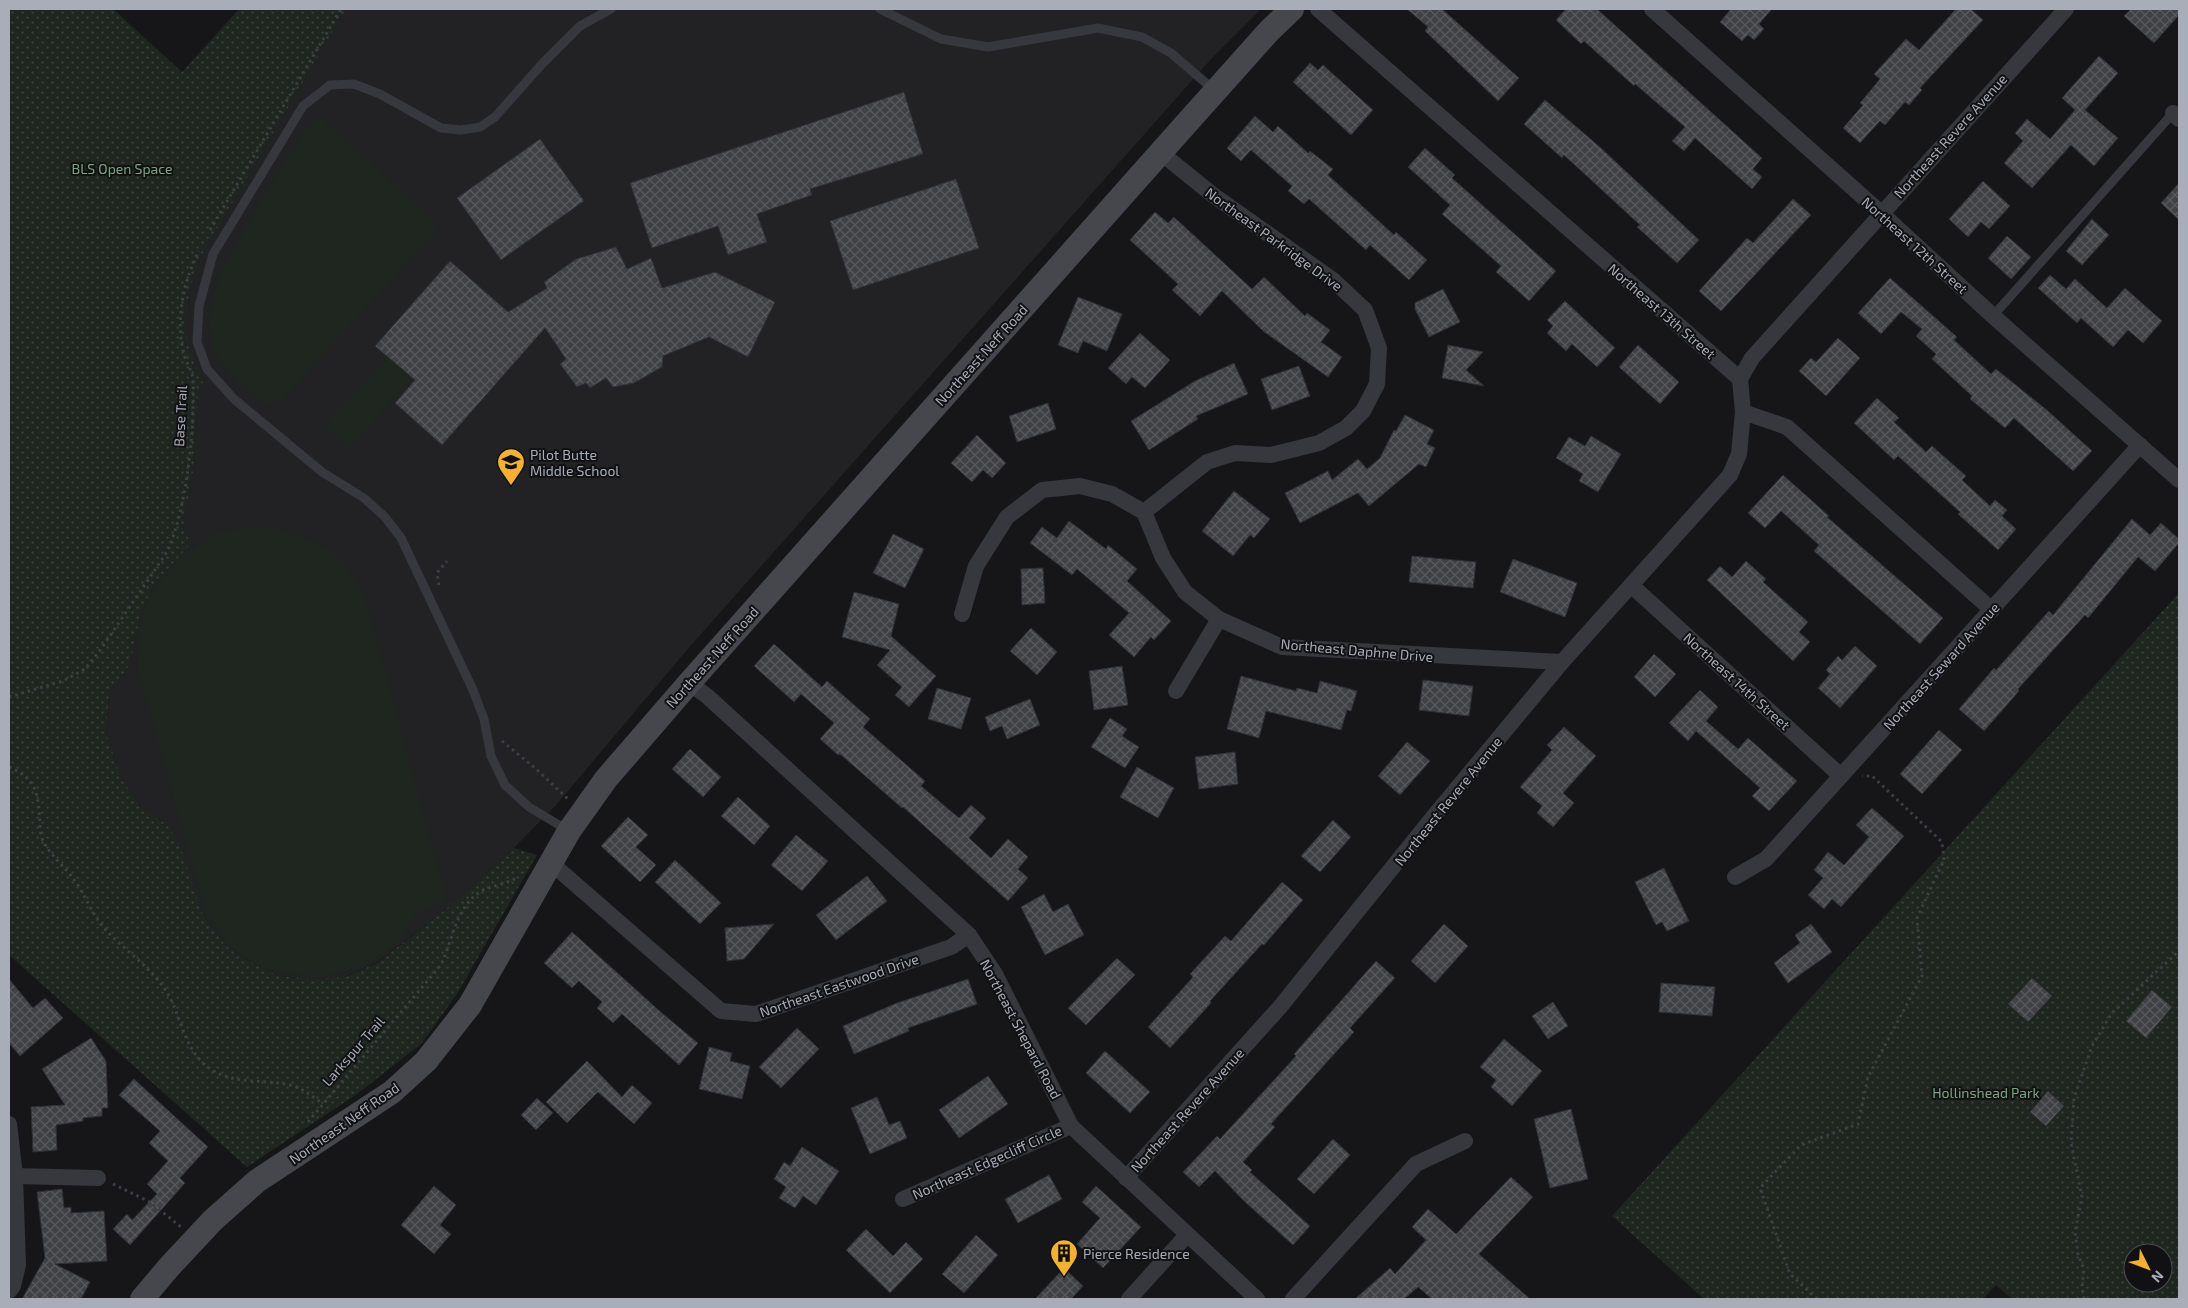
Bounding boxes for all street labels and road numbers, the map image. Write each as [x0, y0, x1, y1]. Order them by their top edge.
street label: Northeast Revere Avenue [1890, 70, 2010, 202]
street label: Northeast Parkridge Drive [1202, 184, 1346, 294]
street label: Northeast 12th Street [1859, 193, 1971, 297]
street label: Northeast 13th Street [1605, 260, 1719, 362]
street label: Northeast Neff Road [931, 301, 1031, 409]
street label: Base Trail [170, 384, 190, 447]
street label: Northeast Seward Avenue [1879, 599, 2003, 733]
street label: Northeast Neff Road [662, 603, 762, 711]
street label: Northeast 14th Street [1680, 629, 1794, 733]
street label: Northeast Daphne Drive [1280, 635, 1434, 665]
street label: Northeast Revere Avenue [1391, 733, 1505, 869]
street label: Northeast Eastwood Drive [757, 950, 921, 1020]
street label: Northeast Shepard Road [977, 956, 1065, 1102]
street label: Larkspur Trail [318, 1012, 388, 1089]
street label: Northeast Revere Avenue [1127, 1044, 1247, 1176]
street label: Northeast Neff Road [286, 1079, 402, 1167]
street label: Northeast Edgecliff Circle [910, 1121, 1064, 1203]

